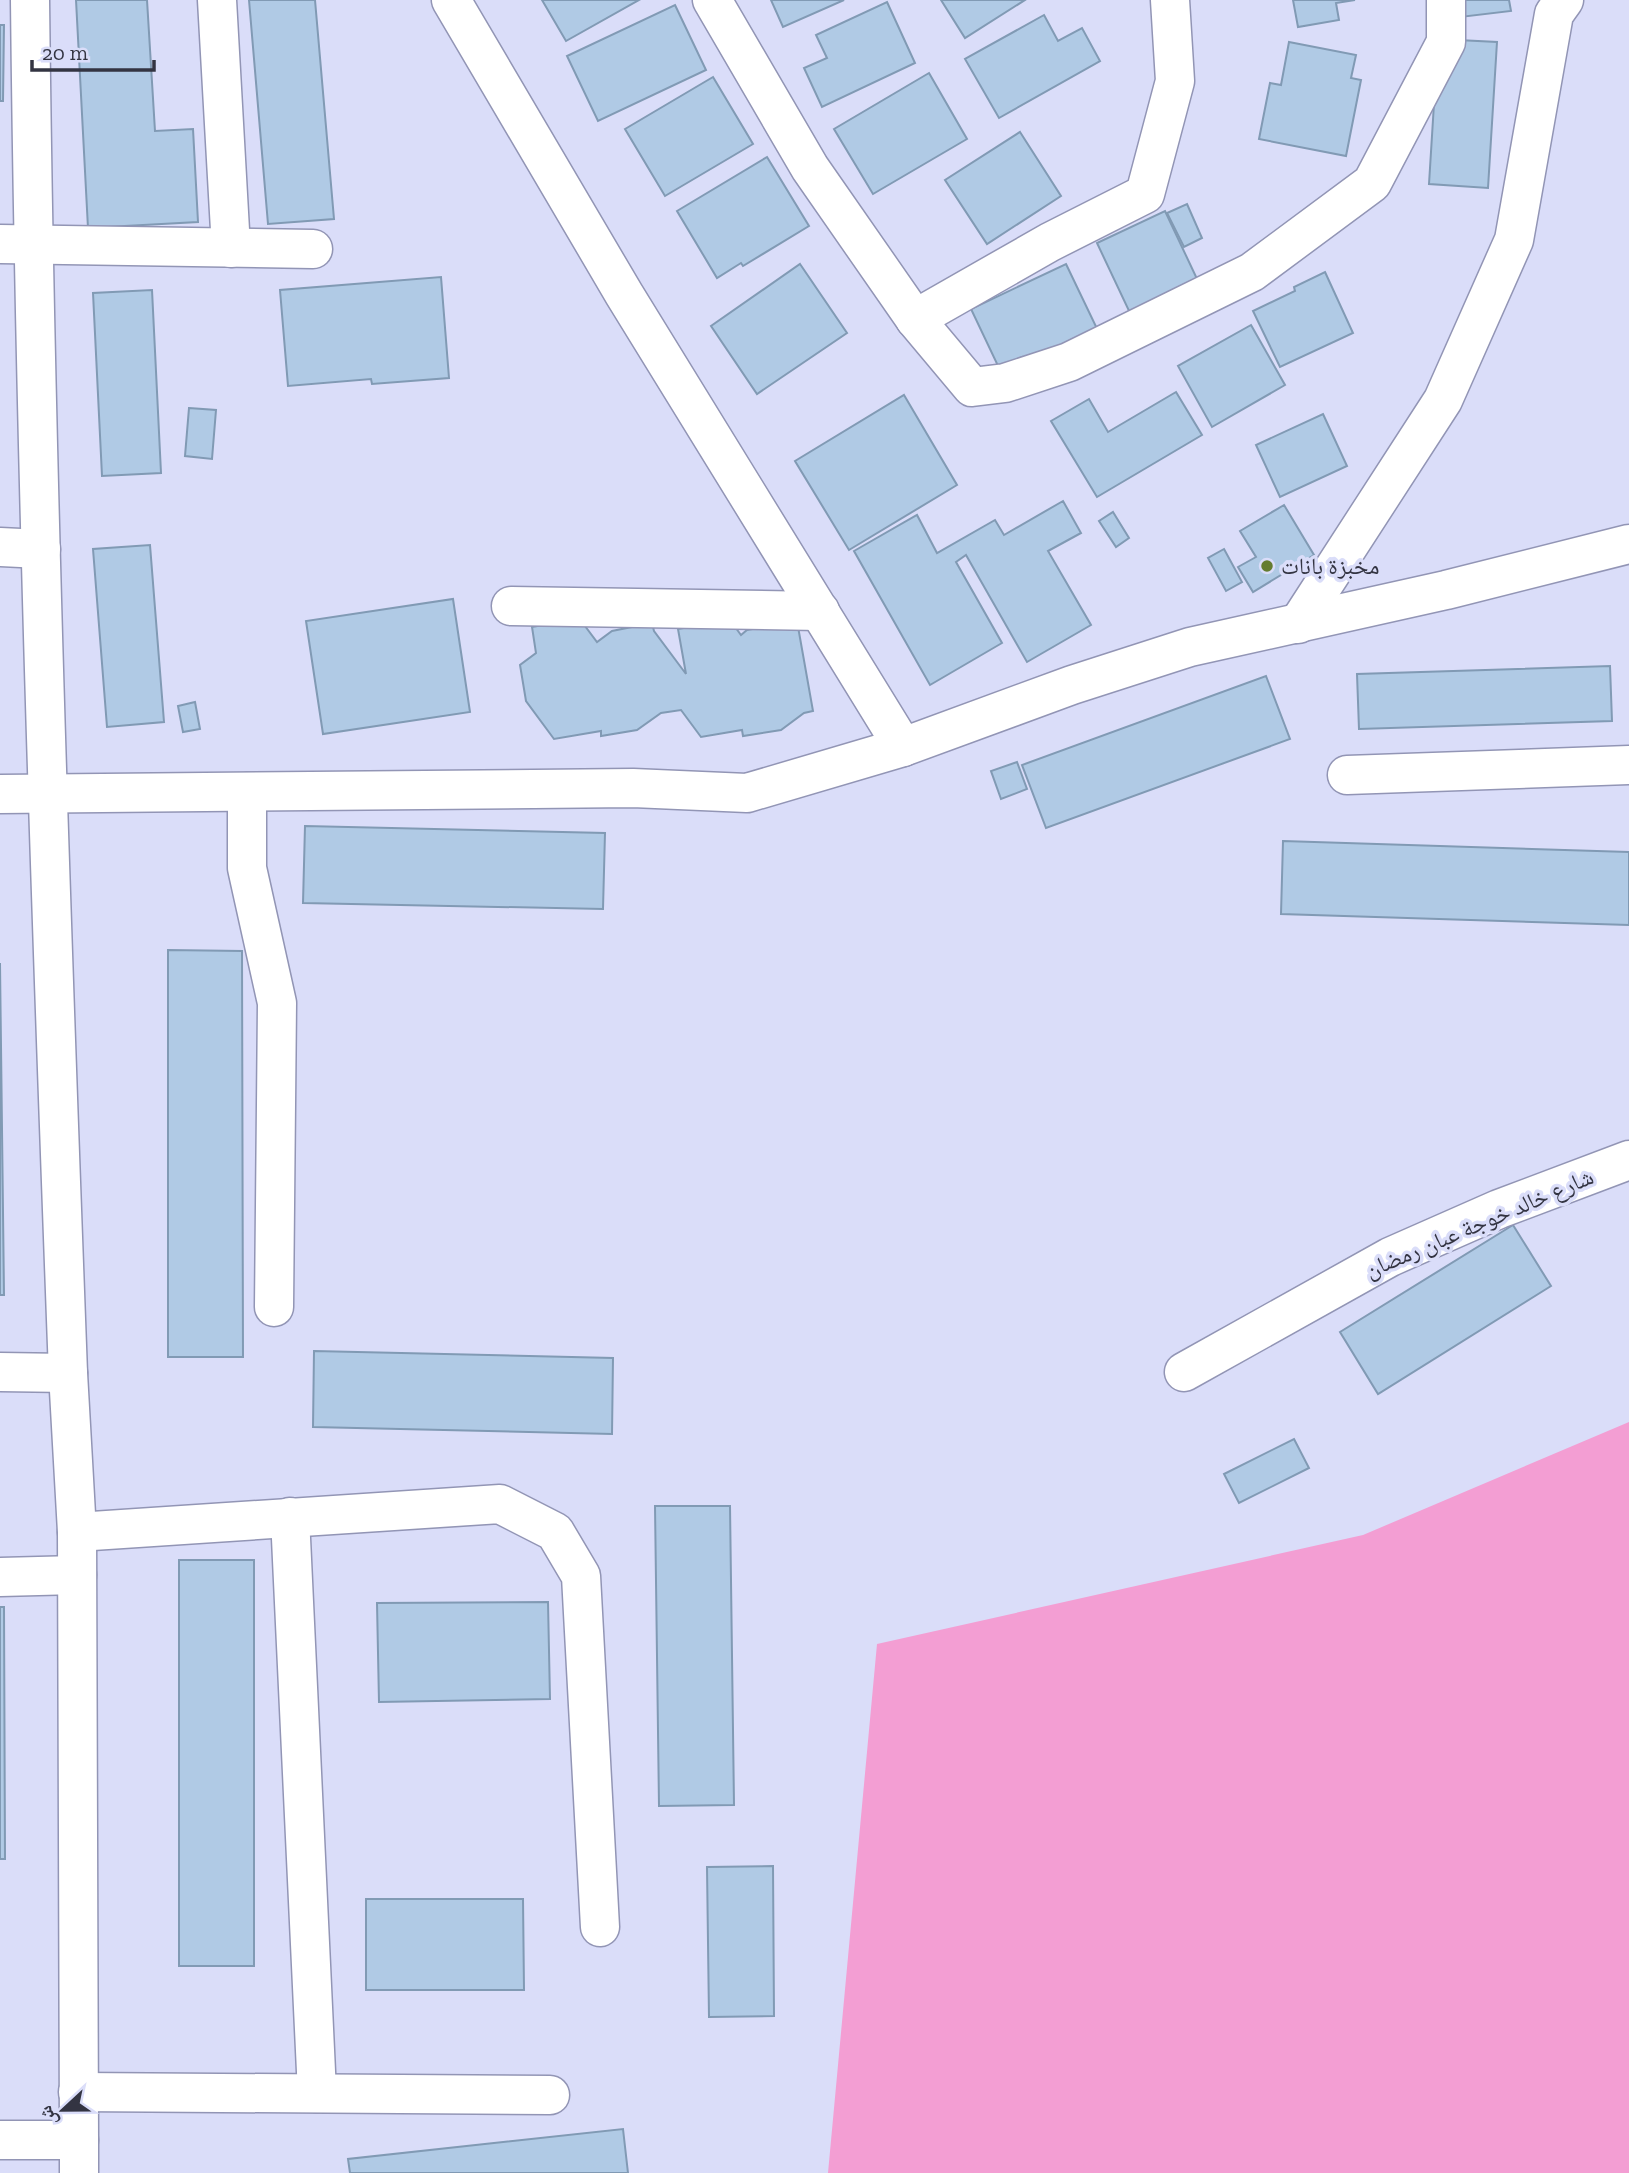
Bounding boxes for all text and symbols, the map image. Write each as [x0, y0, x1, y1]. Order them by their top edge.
scale bar [32, 28, 154, 72]
text: 20 m [42, 40, 88, 65]
place label: مخبزة بانات [1281, 552, 1379, 580]
marker: مخبزة بانات [1259, 558, 1275, 574]
street label: شارع خالد خوجة عبان رمضان [1361, 1162, 1598, 1285]
north arrow [28, 2075, 98, 2145]
text: ش [33, 2103, 62, 2130]

